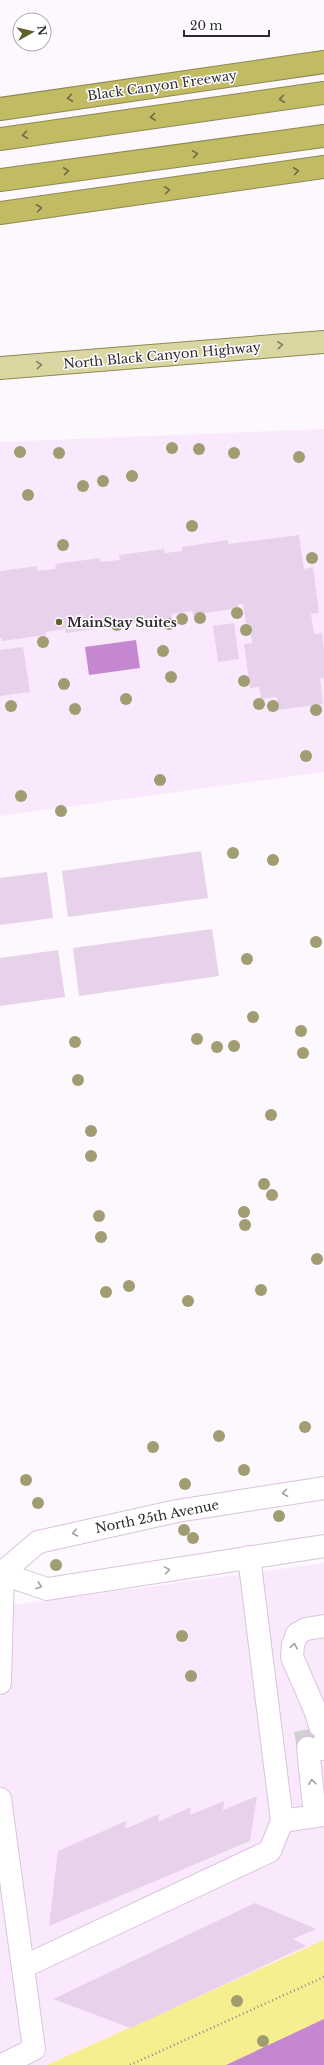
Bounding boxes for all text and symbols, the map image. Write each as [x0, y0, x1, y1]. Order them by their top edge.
north arrow [12, 12, 52, 52]
scale bar [184, 12, 269, 38]
text: 20 m [190, 18, 222, 33]
text: N [34, 25, 50, 37]
street label: Black Canyon Freeway [86, 66, 239, 104]
one-way arrow [67, 93, 74, 102]
one-way arrow [279, 94, 285, 103]
one-way arrow [150, 112, 157, 121]
one-way arrow [22, 131, 28, 140]
one-way arrow [192, 150, 198, 159]
one-way arrow [63, 167, 69, 176]
one-way arrow [293, 167, 299, 176]
one-way arrow [164, 186, 170, 195]
one-way arrow [36, 204, 42, 213]
street label: North Black Canyon Highway [63, 338, 262, 373]
one-way arrow [277, 341, 283, 350]
one-way arrow [36, 360, 42, 369]
place label: MainStay Suites [67, 614, 177, 631]
marker: MainStay Suites [54, 617, 64, 627]
one-way arrow [282, 1489, 288, 1498]
street label: North 25th Avenue [94, 1496, 220, 1537]
one-way arrow [72, 1529, 78, 1537]
one-way arrow [164, 1566, 170, 1575]
one-way arrow [36, 1582, 43, 1590]
one-way arrow [289, 1643, 297, 1650]
one-way arrow [308, 1779, 317, 1785]

